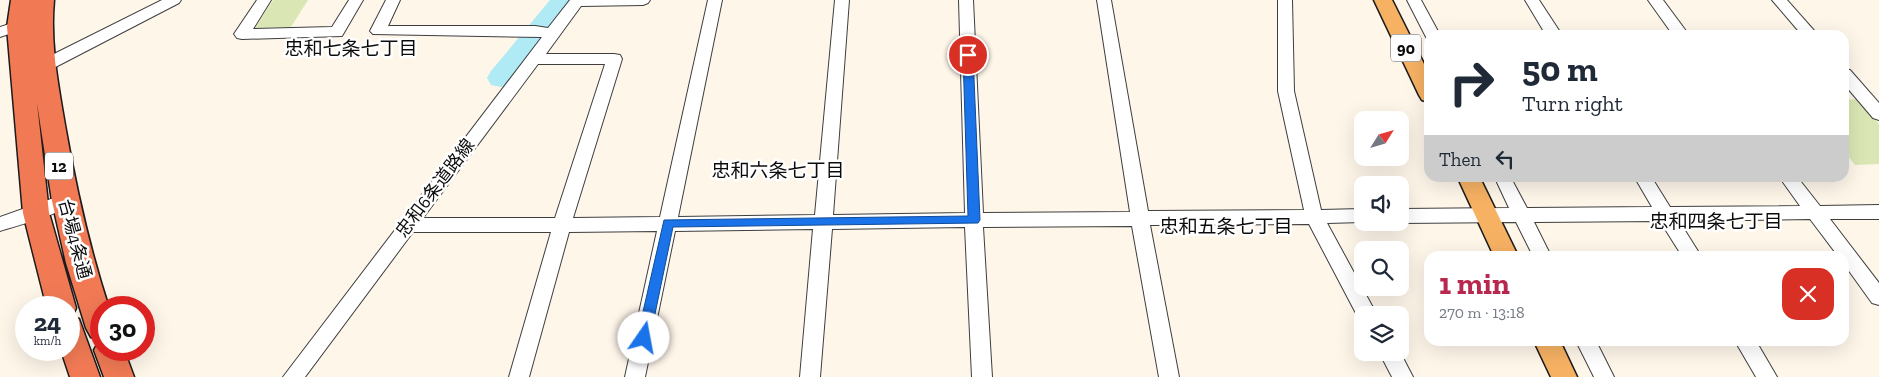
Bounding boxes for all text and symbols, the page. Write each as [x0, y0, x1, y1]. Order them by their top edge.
pin [947, 34, 989, 76]
road number: 90 [1391, 34, 1421, 62]
district label: 忠和七条七丁目 [284, 37, 418, 60]
icon: arrive [954, 41, 982, 69]
text: 50 m [1522, 48, 1598, 90]
icon: right [1439, 50, 1504, 115]
text: Turn right [1522, 90, 1623, 117]
north arrow [1354, 111, 1409, 166]
map controls [1354, 111, 1409, 361]
street label: 忠和6条道路線 [391, 134, 479, 242]
icon: left [1491, 145, 1519, 173]
text: Then [1439, 148, 1481, 171]
road number: 12 [45, 153, 73, 180]
district label: 忠和六条七丁目 [711, 159, 845, 182]
button: sound [1354, 176, 1409, 231]
street label: 台場4条通 [54, 197, 96, 281]
district label: 忠和四条七丁目 [1649, 210, 1783, 233]
district label: 忠和五条七丁目 [1159, 215, 1293, 238]
button: search [1354, 241, 1409, 296]
text: 1 min [1439, 266, 1510, 302]
button: close [1782, 268, 1834, 320]
speed limit sign: 30 [90, 296, 155, 361]
text: 270 m · 13:18 [1439, 303, 1525, 322]
button: layers [1354, 306, 1409, 361]
text: 24 [34, 307, 61, 337]
position arrow [617, 311, 669, 363]
text: km/h [34, 334, 61, 348]

